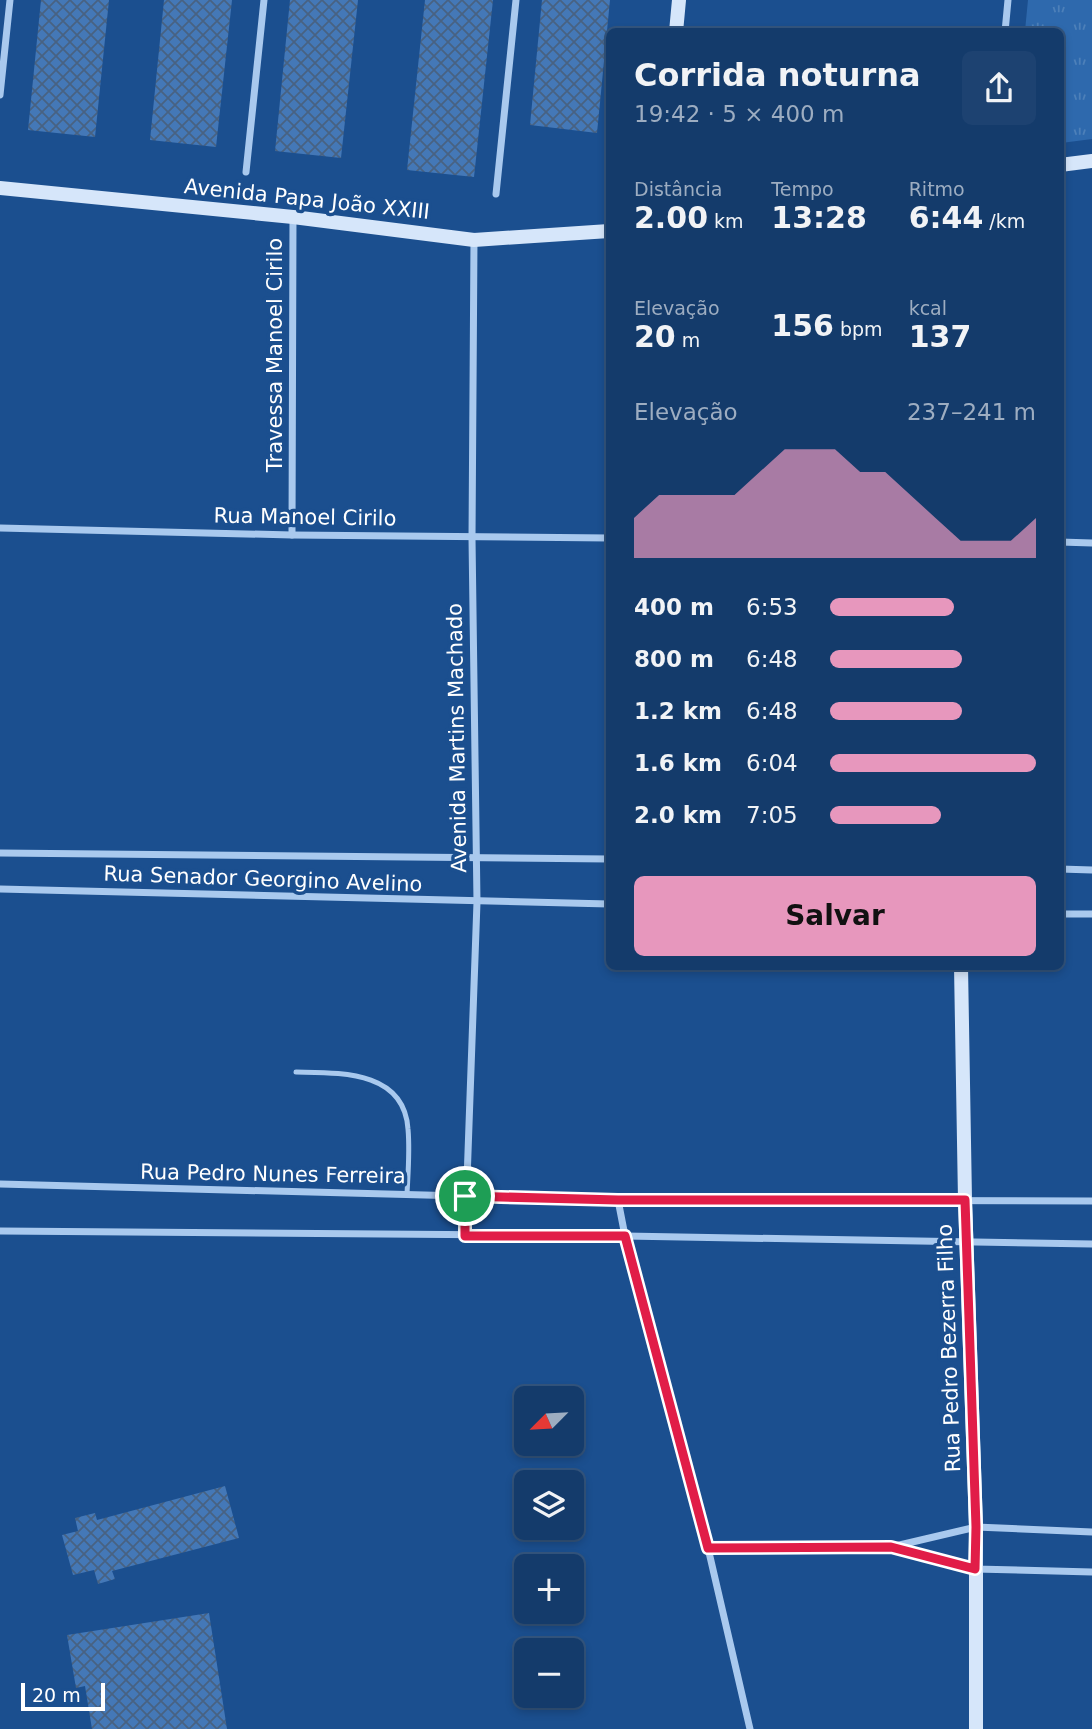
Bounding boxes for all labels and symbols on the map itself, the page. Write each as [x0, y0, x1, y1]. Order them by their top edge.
street label: Avenida Papa João XXIII [183, 174, 431, 224]
street label: Travessa Manoel Cirilo [263, 238, 287, 473]
street label: Rua Manoel Cirilo [213, 503, 397, 531]
street label: Avenida Martins Machado [443, 603, 471, 873]
street label: Rua Senador Georgino Avelino [103, 861, 423, 897]
street label: Rua Pedro Nunes Ferreira [140, 1160, 406, 1188]
pin [435, 1166, 495, 1226]
street label: Rua Pedro Bezerra Filho [933, 1223, 965, 1473]
north arrow [514, 1386, 584, 1456]
scale bar [21, 1680, 105, 1712]

